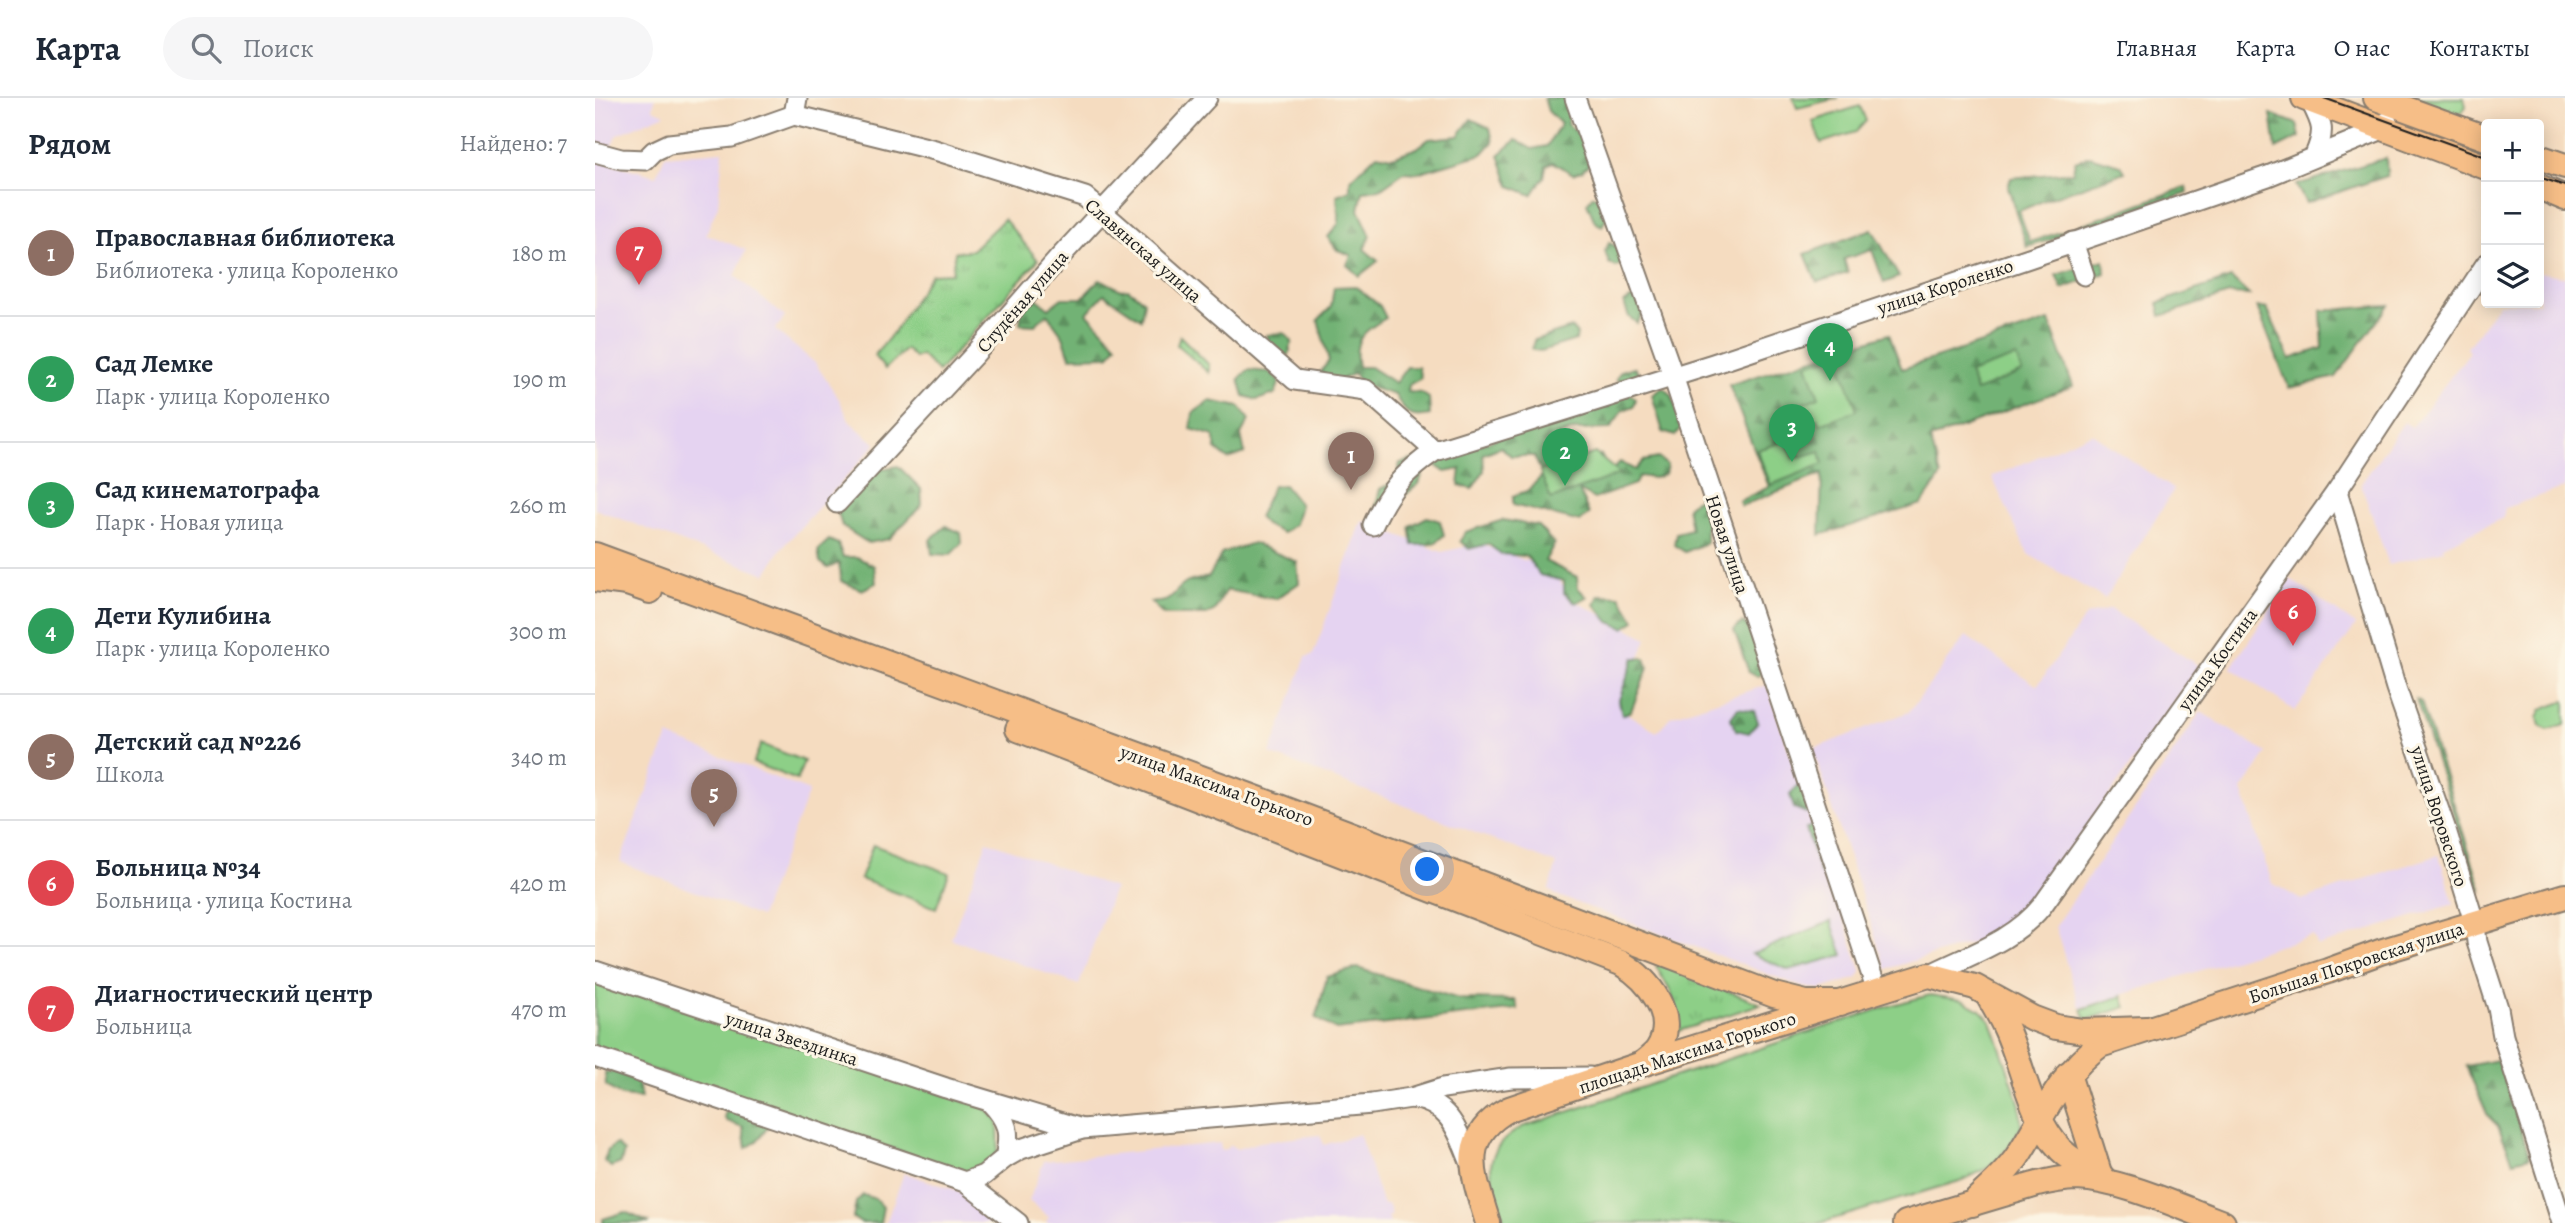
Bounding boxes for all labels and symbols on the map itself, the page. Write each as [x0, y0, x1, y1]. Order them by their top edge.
street label: Славянская улица [1079, 193, 1208, 309]
pin: 7 [616, 227, 662, 285]
street label: Студёная улица [971, 245, 1075, 359]
street label: улица Короленко [1873, 253, 2017, 321]
pin: 4 [1807, 323, 1853, 381]
pin: 3 [1769, 404, 1815, 462]
pin: 2 [1542, 428, 1588, 486]
pin: 1 [1328, 432, 1374, 490]
street label: Новая улица [1699, 491, 1755, 597]
pin: 6 [2270, 588, 2316, 646]
street label: улица Костина [2171, 603, 2264, 717]
street label: улица Максима Горького [1116, 739, 1317, 833]
street label: улица Воровского [2404, 742, 2474, 890]
pin: 5 [691, 769, 737, 827]
your location [1410, 852, 1444, 886]
street label: Большая Покровская улица [2245, 916, 2468, 1010]
street label: улица Звездинка [721, 1005, 861, 1073]
street label: площадь Максима Горького [1575, 1006, 1799, 1100]

